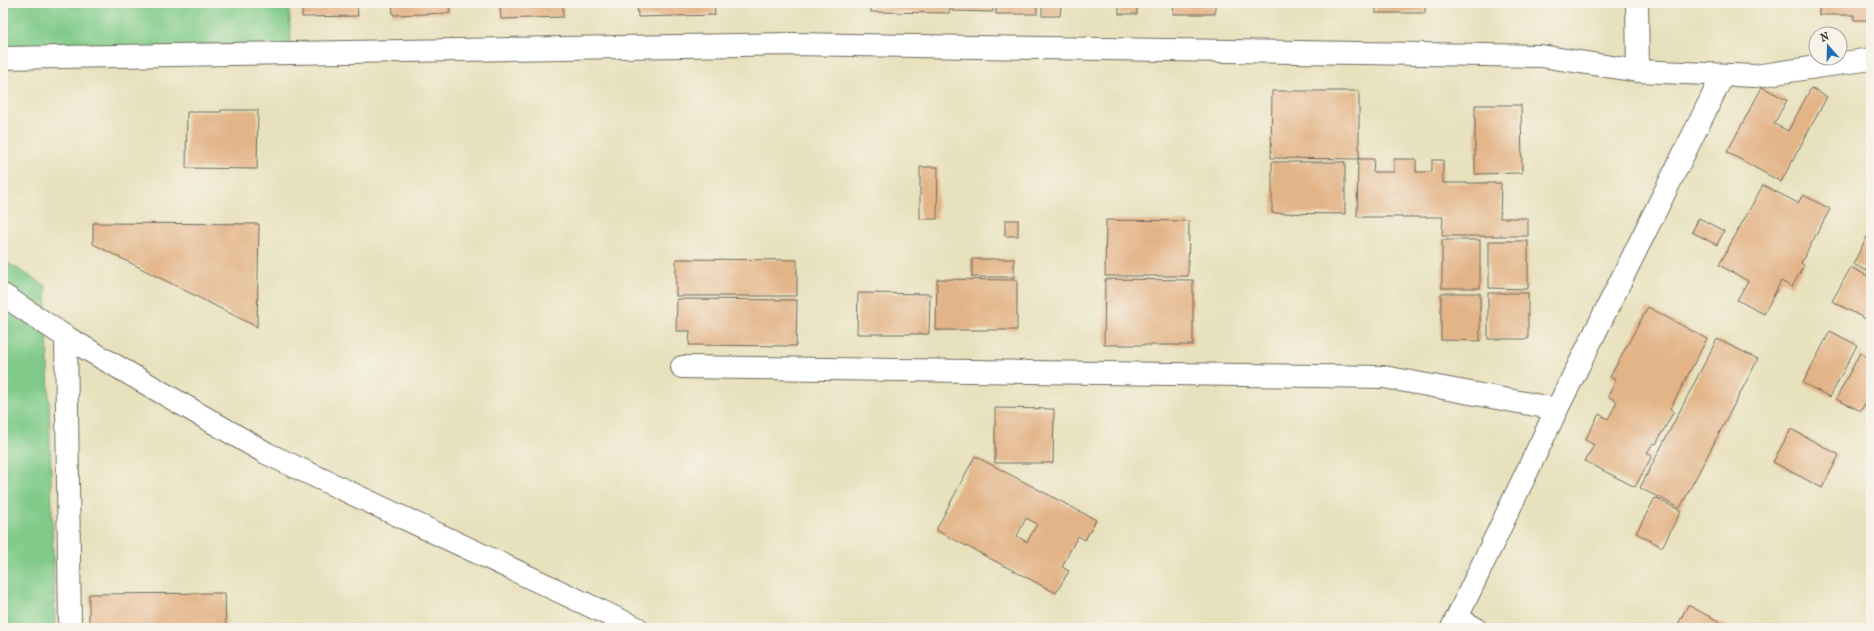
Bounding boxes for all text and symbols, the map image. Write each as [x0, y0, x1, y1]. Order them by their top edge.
north arrow [1808, 26, 1848, 66]
text: N [1819, 29, 1832, 45]

